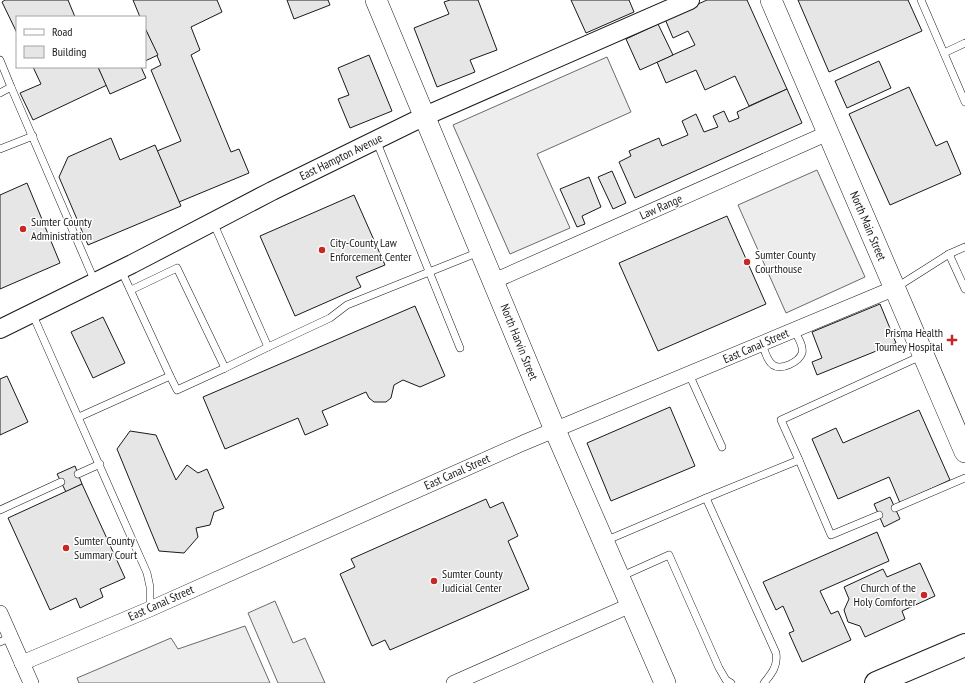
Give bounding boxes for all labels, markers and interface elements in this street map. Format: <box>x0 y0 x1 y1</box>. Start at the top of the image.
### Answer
legend <box>16 16 146 68</box>
text: Road <box>52 24 72 39</box>
text: Building <box>52 44 87 59</box>
street label: East Hampton Avenue <box>297 130 385 183</box>
street label: North Main Street <box>847 189 890 263</box>
street label: Law Range <box>637 191 684 223</box>
place label: Sumter County Administration <box>31 214 92 243</box>
marker: Sumter County Administration <box>18 224 28 234</box>
place label: City-County Law Enforcement Center <box>330 235 412 264</box>
marker: City-County Law Enforcement Center <box>317 245 327 255</box>
place label: Sumter County Courthouse <box>755 247 816 276</box>
marker: Sumter County Courthouse <box>742 257 752 267</box>
street label: North Harvin Street <box>497 302 542 383</box>
street label: East Canal Street <box>721 325 792 366</box>
place label: Prisma Health Toumey Hospital <box>875 325 943 354</box>
marker: Prisma Health Toumey Hospital <box>946 334 958 346</box>
street label: East Canal Street <box>422 450 493 493</box>
place label: Sumter County Summary Court <box>74 533 138 562</box>
marker: Sumter County Summary Court <box>61 543 71 553</box>
place label: Sumter County Judicial Center <box>441 566 503 595</box>
marker: Sumter County Judicial Center <box>429 576 439 586</box>
place label: Church of the Holy Comforter <box>854 580 917 609</box>
street label: East Canal Street <box>126 581 197 624</box>
marker: Church of the Holy Comforter <box>919 590 929 600</box>

